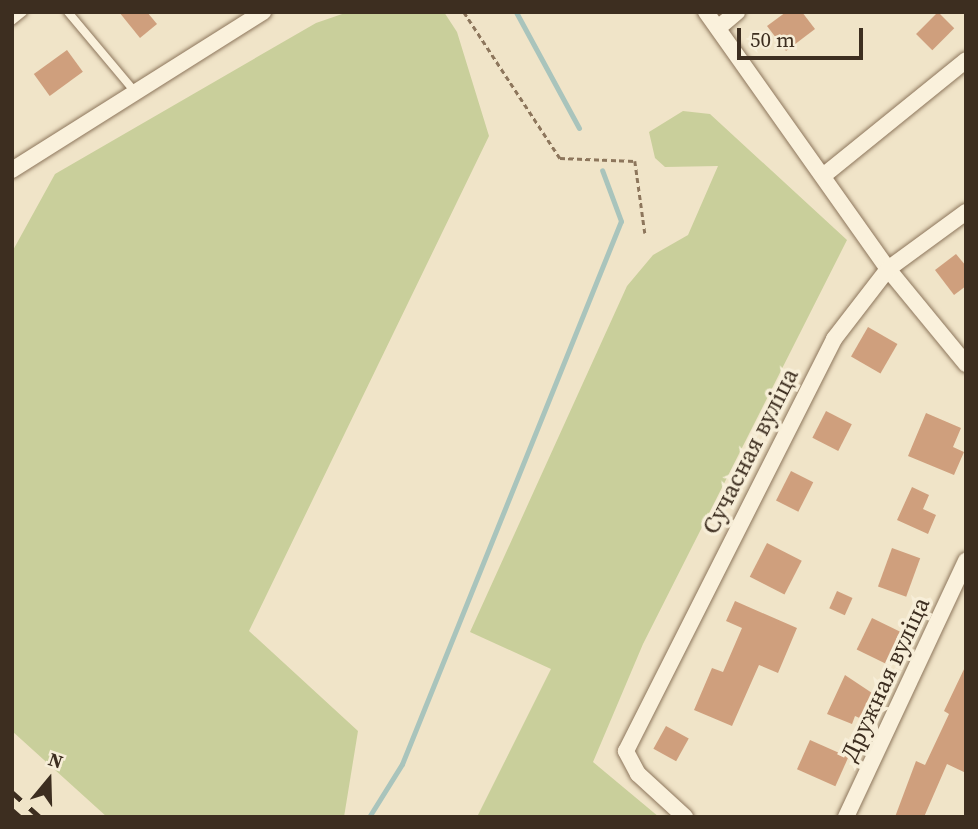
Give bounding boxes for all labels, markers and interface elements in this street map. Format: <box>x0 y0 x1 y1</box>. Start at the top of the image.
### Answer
scale bar <box>740 14 866 58</box>
text: 50 m <box>750 25 795 54</box>
street label: Сучасная вуліца <box>696 363 804 539</box>
street label: Дружная вуліца <box>834 592 936 766</box>
north arrow <box>14 745 84 815</box>
text: N <box>45 746 67 775</box>

